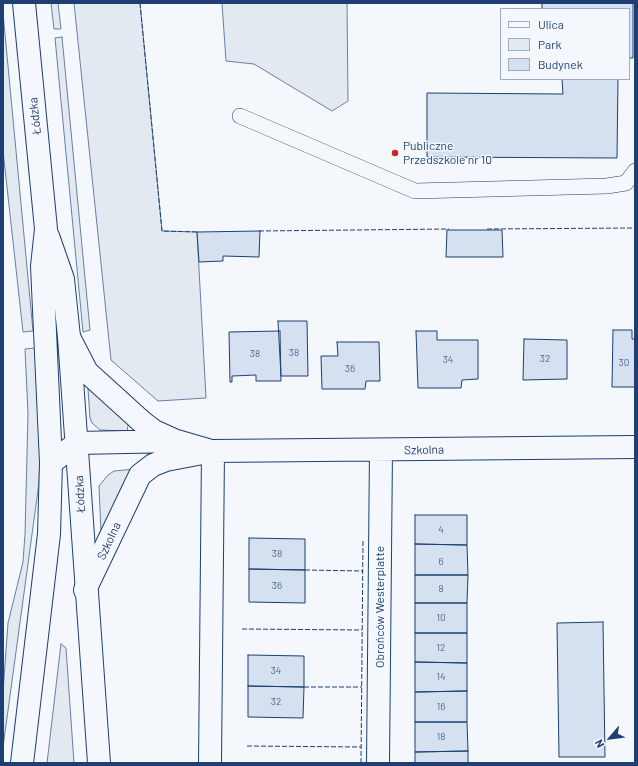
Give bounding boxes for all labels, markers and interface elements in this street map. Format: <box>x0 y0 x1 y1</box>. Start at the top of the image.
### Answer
legend <box>500 8 630 80</box>
text: Ulica <box>538 17 564 31</box>
text: Park <box>538 37 562 51</box>
text: Budynek <box>538 57 583 71</box>
street label: Łódzka <box>26 97 44 135</box>
place label: Publiczne Przedszkole nr 10 <box>403 139 492 167</box>
marker: Publiczne Przedszkole nr 10 <box>390 148 400 158</box>
house number: 38 <box>289 347 299 359</box>
house number: 38 <box>250 348 260 360</box>
house number: 32 <box>540 353 550 365</box>
house number: 34 <box>443 354 453 366</box>
house number: 30 <box>619 357 629 369</box>
house number: 36 <box>345 363 355 375</box>
street label: Szkolna <box>404 442 444 458</box>
street label: Łódzka <box>72 475 88 513</box>
street label: Szkolna <box>94 520 124 562</box>
house number: 4 <box>438 524 444 536</box>
street label: Obrońców Westerplatte <box>373 546 387 668</box>
house number: 38 <box>272 548 282 560</box>
house number: 6 <box>438 556 444 568</box>
house number: 36 <box>272 580 282 592</box>
house number: 8 <box>438 583 444 595</box>
house number: 10 <box>436 612 446 624</box>
house number: 12 <box>437 642 445 654</box>
house number: 34 <box>271 665 281 677</box>
house number: 14 <box>436 671 446 683</box>
house number: 32 <box>271 696 281 708</box>
house number: 16 <box>437 701 445 713</box>
north arrow <box>590 718 630 758</box>
house number: 18 <box>437 731 445 743</box>
text: N <box>592 738 606 750</box>

